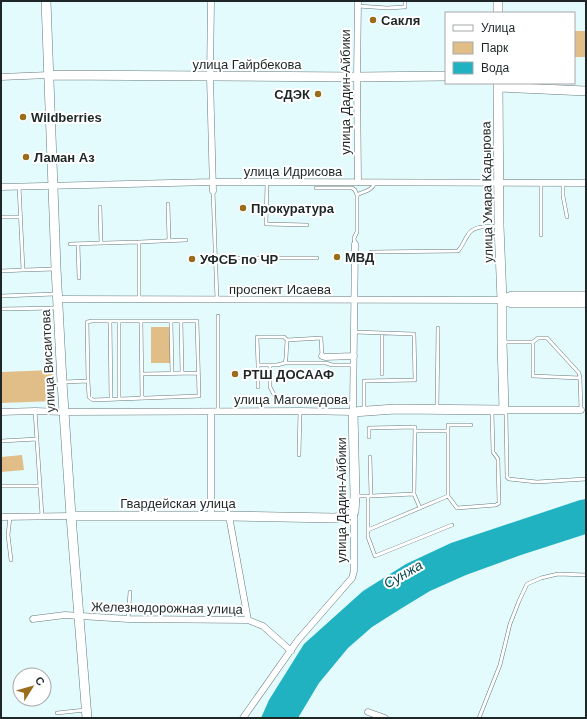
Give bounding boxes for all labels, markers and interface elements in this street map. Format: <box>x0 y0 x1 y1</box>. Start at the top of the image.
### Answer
legend <box>445 12 575 84</box>
place label: Сакля <box>381 13 420 28</box>
marker: Сакля <box>368 15 378 25</box>
text: Улица <box>481 21 515 35</box>
street label: улица Дадин-Айбики <box>338 29 353 155</box>
text: Парк <box>481 41 509 55</box>
street label: улица Гайрбекова <box>193 57 302 72</box>
text: Вода <box>481 61 509 75</box>
place label: СДЭК <box>274 87 310 102</box>
marker: СДЭК <box>313 89 323 99</box>
place label: Wildberries <box>31 110 102 125</box>
marker: Wildberries <box>18 112 28 122</box>
street label: улица Умара Кадырова <box>478 120 496 263</box>
place label: Ламан Аз <box>34 150 95 165</box>
marker: Ламан Аз <box>21 152 31 162</box>
street label: улица Идрисова <box>244 164 343 179</box>
place label: Прокуратура <box>251 201 335 216</box>
marker: Прокуратура <box>238 203 248 213</box>
place label: МВД <box>345 250 375 265</box>
place label: УФСБ по ЧР <box>200 252 279 267</box>
marker: МВД <box>332 252 342 262</box>
marker: УФСБ по ЧР <box>187 254 197 264</box>
street label: проспект Исаева <box>229 282 332 297</box>
street label: улица Висаитова <box>38 308 58 413</box>
place label: РТШ ДОСААФ <box>243 367 334 382</box>
marker: РТШ ДОСААФ <box>230 369 240 379</box>
street label: улица Магомедова <box>234 392 349 407</box>
street label: улица Дадин-Айбики <box>334 437 349 563</box>
street label: Гвардейская улица <box>120 496 236 511</box>
water label: Сунжа <box>381 556 425 591</box>
street label: Железнодорожная улица <box>91 599 244 617</box>
north arrow <box>12 667 52 707</box>
text: С <box>33 674 47 688</box>

